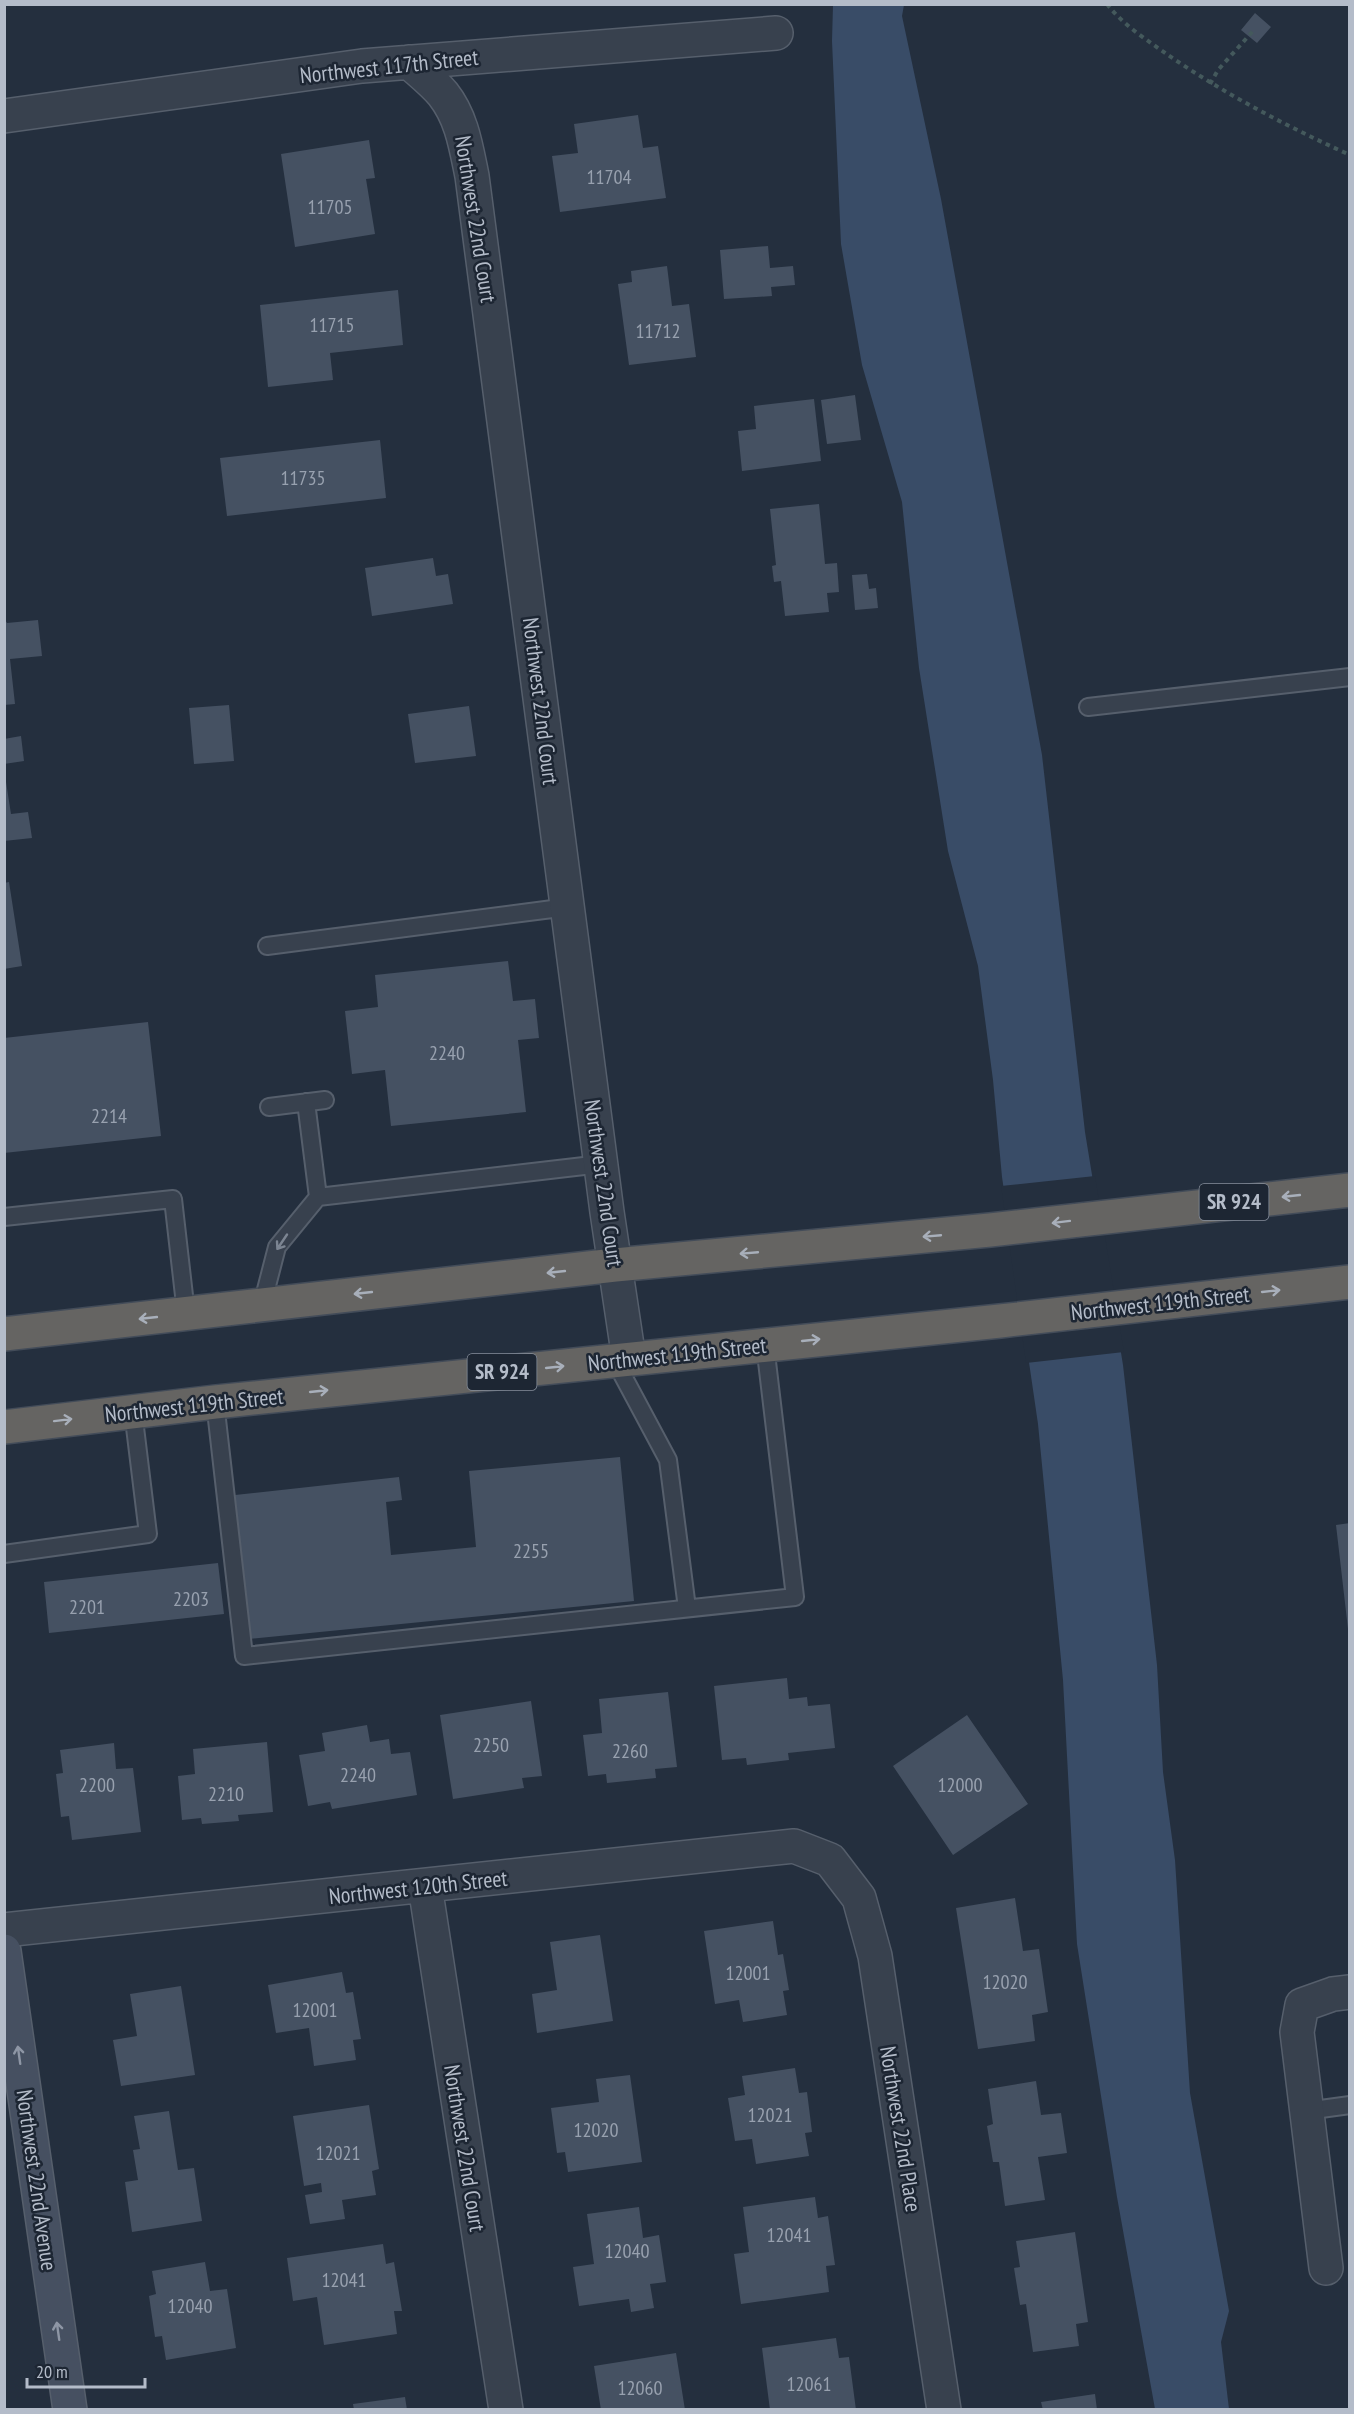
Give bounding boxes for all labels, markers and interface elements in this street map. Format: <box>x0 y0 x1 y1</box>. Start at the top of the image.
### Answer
street label: Northwest 117th Street <box>298 43 480 89</box>
street label: Northwest 22nd Court <box>449 134 503 304</box>
house number: 11704 <box>587 164 632 190</box>
house number: 11705 <box>308 194 353 220</box>
house number: 11715 <box>310 312 355 338</box>
house number: 11712 <box>636 318 681 344</box>
house number: 11735 <box>281 465 326 491</box>
street label: Northwest 22nd Court <box>517 616 565 786</box>
house number: 2240 <box>429 1040 465 1066</box>
street label: Northwest 22nd Court <box>578 1098 630 1268</box>
house number: 2214 <box>91 1103 127 1129</box>
road number: SR 924 <box>1200 1184 1268 1220</box>
one-way arrow <box>1282 1191 1302 1202</box>
one-way arrow <box>1051 1216 1071 1227</box>
one-way arrow <box>922 1231 942 1242</box>
one-way arrow <box>275 1234 288 1251</box>
one-way arrow <box>740 1248 760 1259</box>
one-way arrow <box>547 1266 567 1277</box>
street label: Northwest 119th Street <box>1069 1280 1251 1326</box>
one-way arrow <box>1261 1285 1281 1296</box>
one-way arrow <box>353 1288 373 1299</box>
one-way arrow <box>139 1312 158 1323</box>
street label: Northwest 119th Street <box>586 1331 768 1377</box>
one-way arrow <box>801 1334 821 1345</box>
road number: SR 924 <box>468 1354 536 1390</box>
one-way arrow <box>544 1361 564 1372</box>
street label: Northwest 119th Street <box>103 1382 285 1428</box>
one-way arrow <box>308 1385 328 1396</box>
one-way arrow <box>52 1414 72 1425</box>
house number: 2255 <box>513 1538 549 1564</box>
house number: 2203 <box>173 1586 209 1612</box>
house number: 2201 <box>69 1594 105 1620</box>
house number: 2250 <box>473 1732 509 1758</box>
house number: 2260 <box>612 1738 648 1764</box>
house number: 2240 <box>340 1762 376 1788</box>
house number: 2200 <box>79 1772 115 1798</box>
house number: 12000 <box>938 1772 983 1798</box>
house number: 2210 <box>208 1781 244 1807</box>
street label: Northwest 120th Street <box>327 1864 509 1910</box>
house number: 12001 <box>726 1960 771 1986</box>
house number: 12020 <box>983 1969 1028 1995</box>
house number: 12001 <box>293 1997 338 2023</box>
street label: Northwest 22nd Place <box>874 2044 928 2214</box>
one-way arrow <box>14 2045 25 2065</box>
street label: Northwest 22nd Court <box>438 2063 492 2233</box>
street label: Northwest 22nd Avenue <box>10 2088 64 2272</box>
house number: 12021 <box>748 2102 793 2128</box>
house number: 12020 <box>574 2117 619 2143</box>
house number: 12021 <box>316 2140 361 2166</box>
house number: 12041 <box>767 2222 812 2248</box>
house number: 12040 <box>605 2238 650 2264</box>
house number: 12041 <box>322 2267 367 2293</box>
house number: 12040 <box>168 2293 213 2319</box>
one-way arrow <box>53 2321 64 2341</box>
scale bar <box>27 2351 146 2389</box>
text: 20 m <box>36 2360 68 2383</box>
house number: 12061 <box>787 2371 832 2397</box>
house number: 12060 <box>618 2375 663 2401</box>

